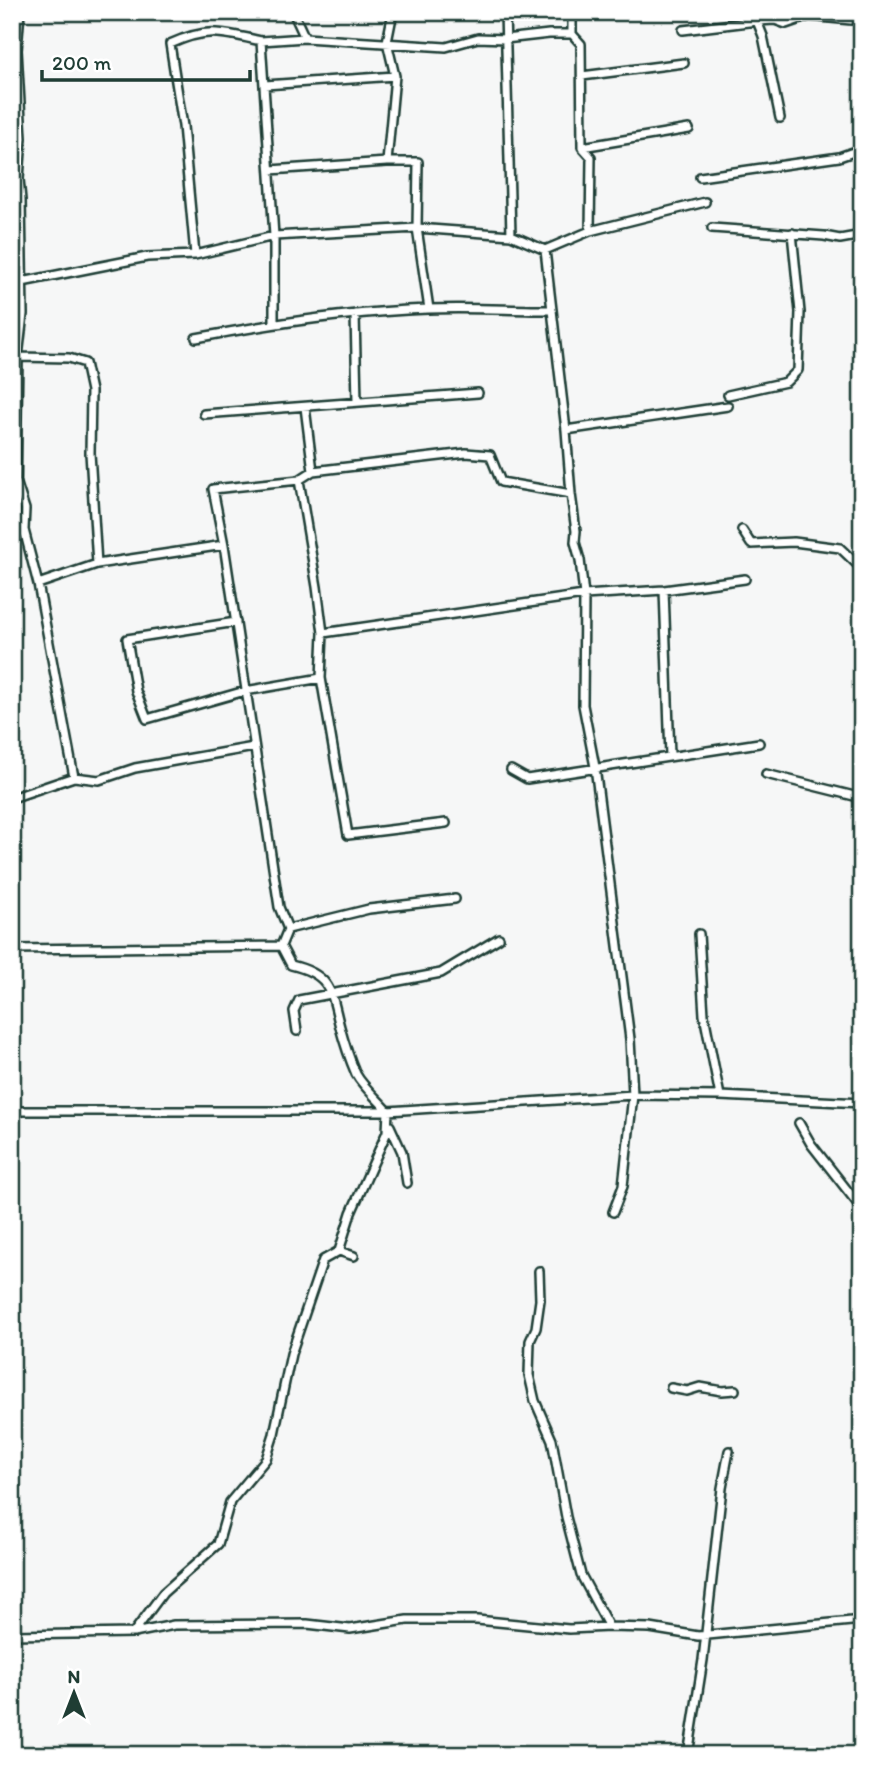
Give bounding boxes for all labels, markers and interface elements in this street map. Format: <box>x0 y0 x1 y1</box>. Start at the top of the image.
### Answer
scale bar <box>42 38 250 82</box>
text: 200 m <box>52 50 112 75</box>
north arrow <box>38 1658 108 1728</box>
text: N <box>68 1665 80 1688</box>

